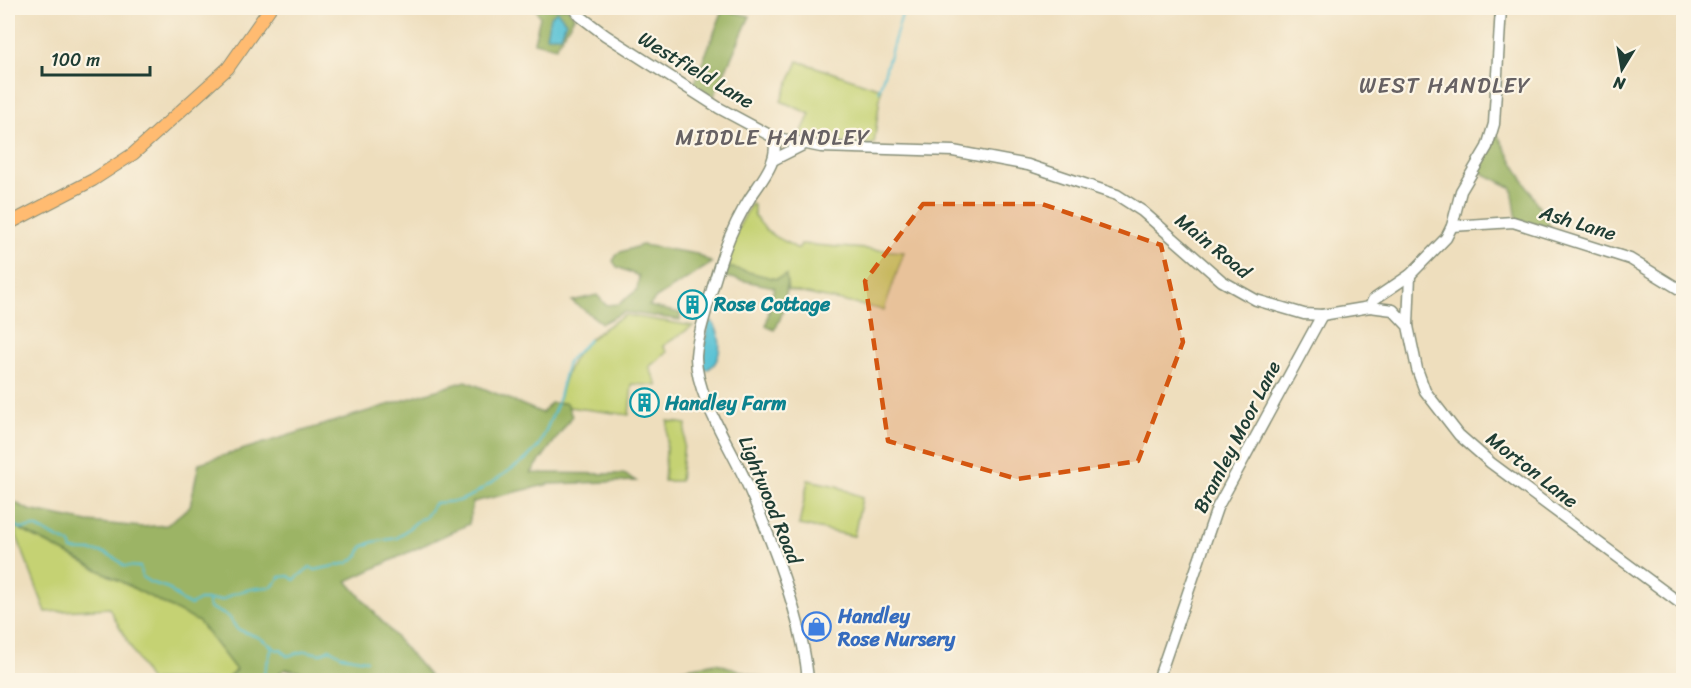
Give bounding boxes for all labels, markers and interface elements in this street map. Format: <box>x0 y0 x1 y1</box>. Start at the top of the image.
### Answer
street label: Westfield Lane <box>631 21 761 119</box>
scale bar <box>42 39 150 77</box>
north arrow <box>1592 39 1652 99</box>
text: 100 m <box>51 44 100 76</box>
district label: WEST HANDLEY <box>1359 66 1531 105</box>
text: N <box>1610 68 1628 99</box>
district label: MIDDLE HANDLEY <box>675 118 871 157</box>
street label: Ash Lane <box>1534 195 1621 251</box>
street label: Main Road <box>1167 204 1260 289</box>
place label: Rose Cottage <box>713 287 831 322</box>
building icon: Rose Cottage <box>677 288 709 320</box>
street label: Bramley Moor Lane <box>1183 354 1291 519</box>
place label: Handley Farm <box>664 386 787 421</box>
building icon: Handley Farm <box>628 387 660 419</box>
street label: Morton Lane <box>1478 422 1586 518</box>
street label: Lightwood Road <box>728 430 812 571</box>
place label: Handley Rose Nursery <box>837 599 956 657</box>
shop icon: Handley Rose Nursery <box>801 611 833 643</box>

